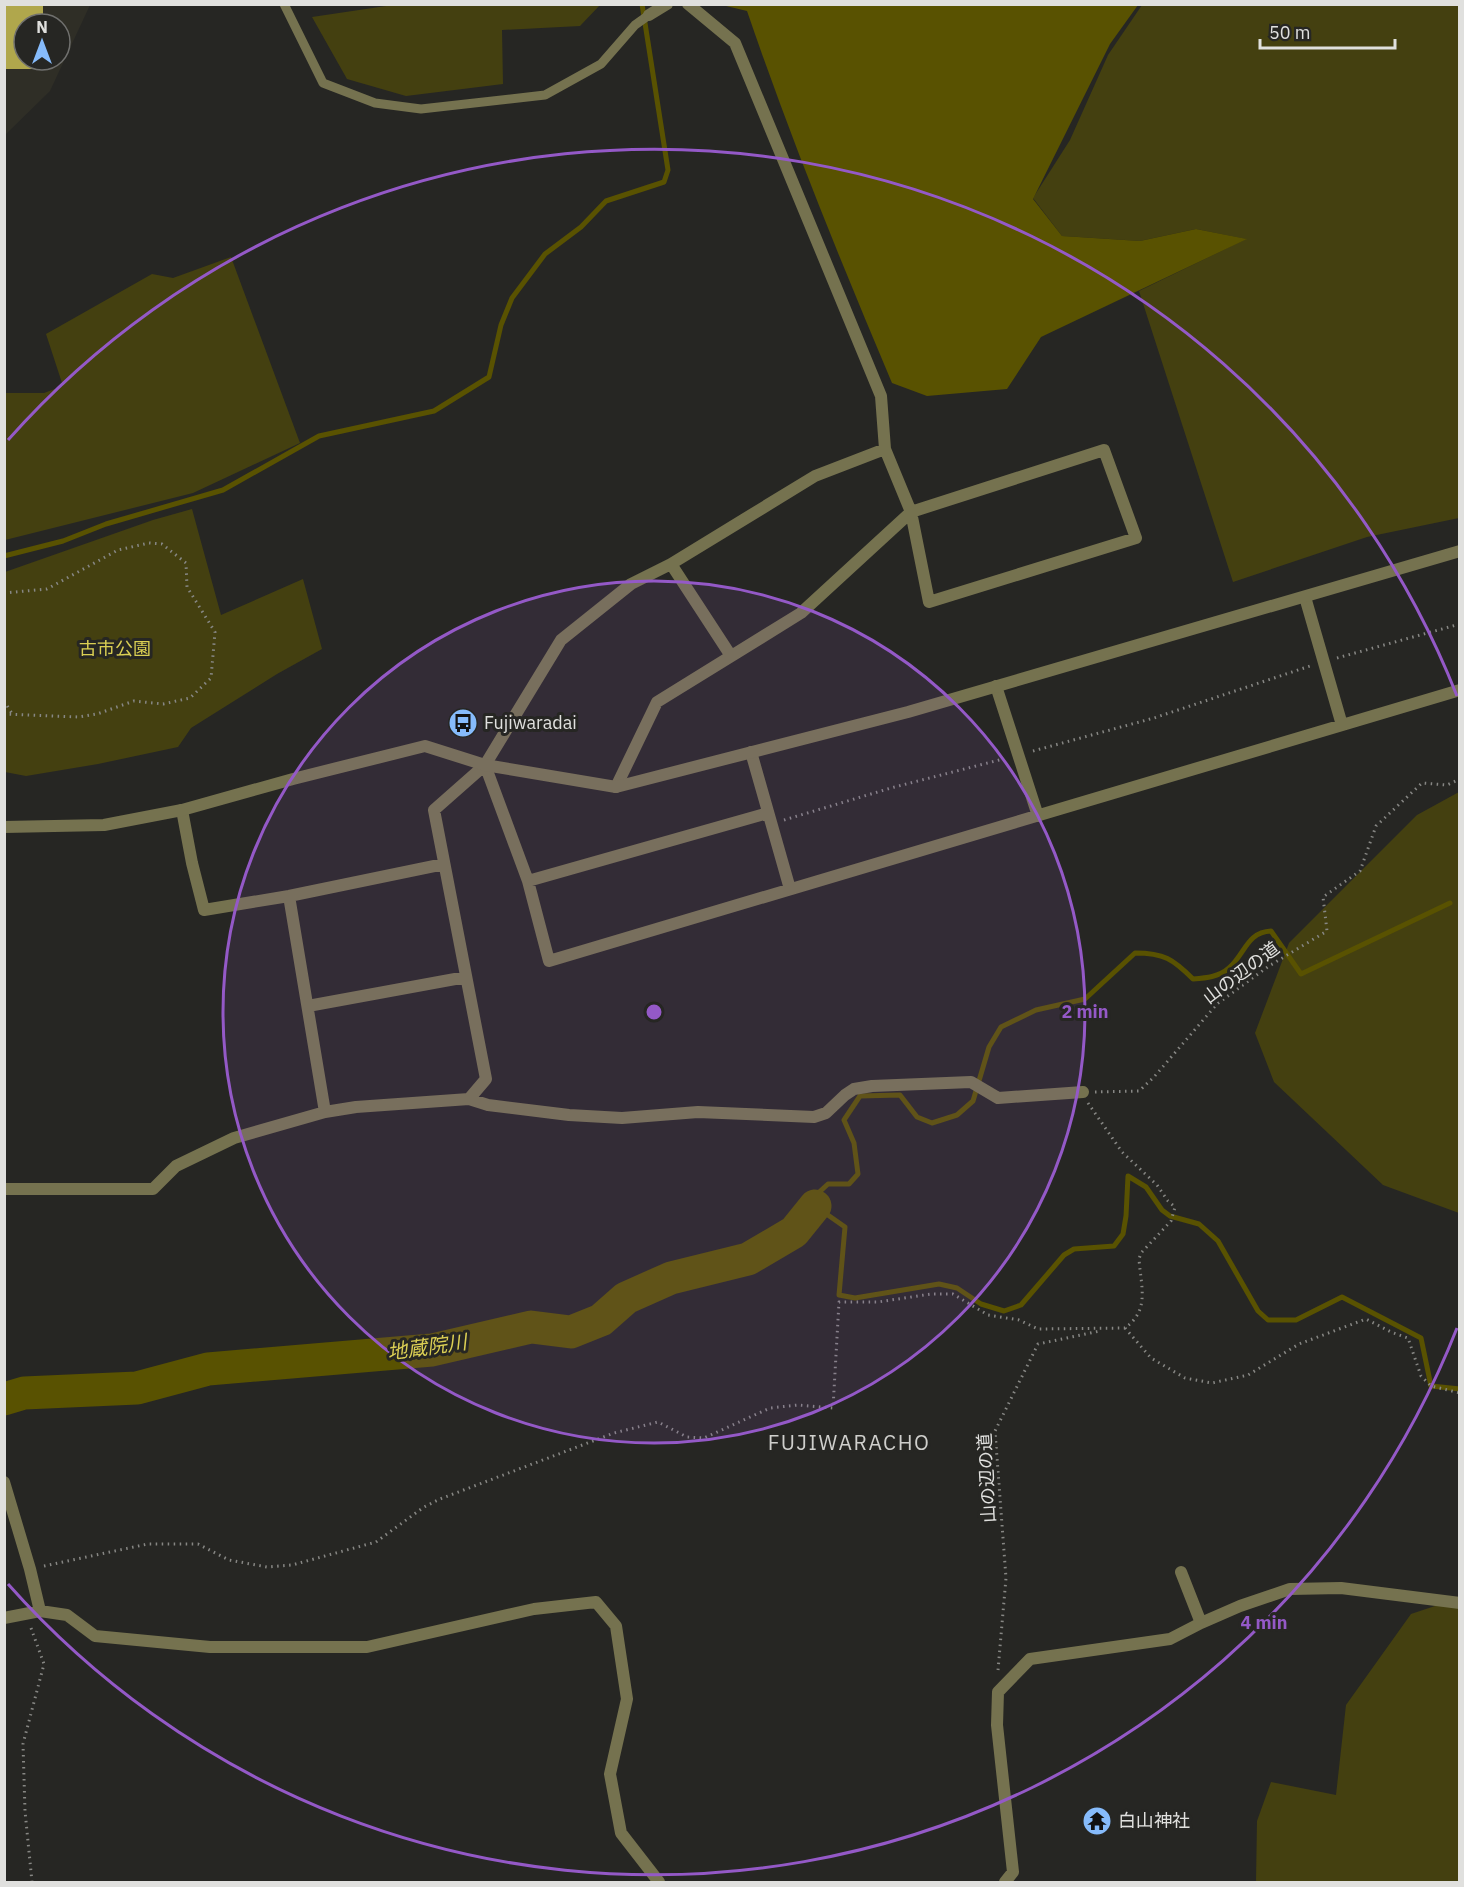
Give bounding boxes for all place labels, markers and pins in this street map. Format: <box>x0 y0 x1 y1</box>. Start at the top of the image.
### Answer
bus stop icon: Fujiwaradai <box>447 707 479 739</box>
place label: Fujiwaradai <box>484 711 577 734</box>
centre of rings <box>644 1002 664 1022</box>
temple icon: 白山神社 <box>1081 1805 1113 1837</box>
place label: 白山神社 <box>1118 1809 1190 1832</box>

